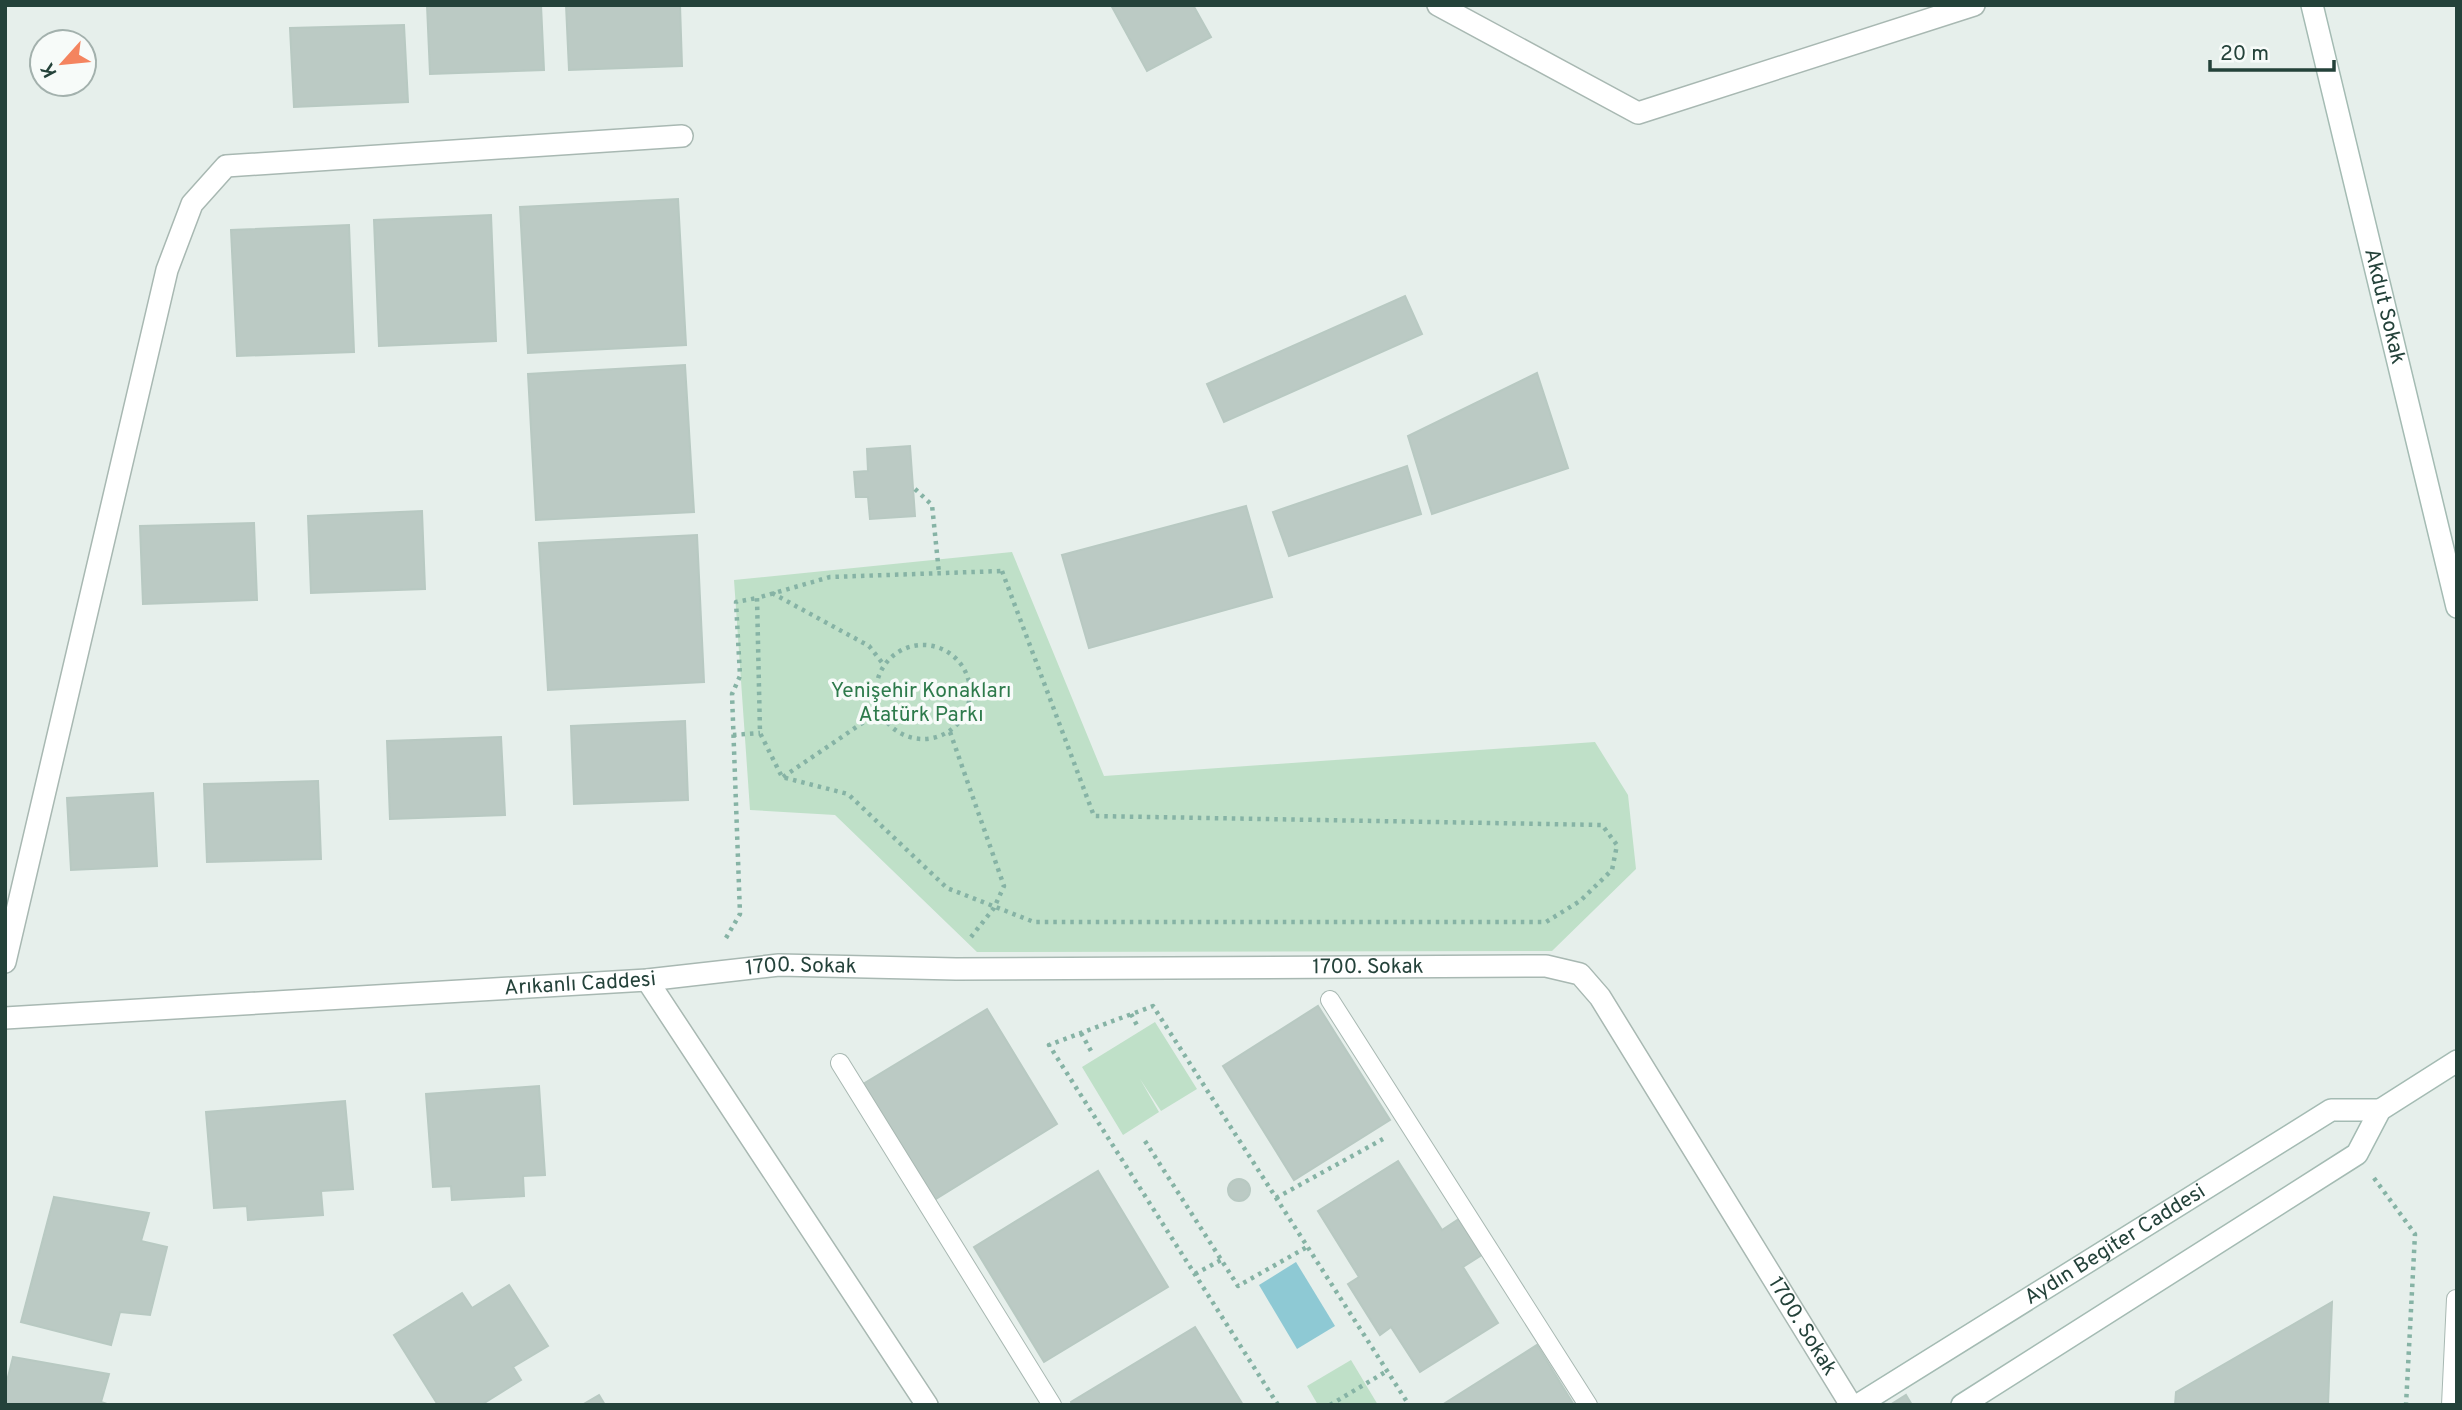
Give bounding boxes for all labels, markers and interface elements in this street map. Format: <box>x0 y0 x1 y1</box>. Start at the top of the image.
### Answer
north arrow <box>28 28 98 98</box>
scale bar <box>2210 28 2334 72</box>
text: 20 m <box>2220 41 2269 68</box>
text: K <box>36 58 63 81</box>
street label: Akdut Sokak <box>2358 246 2412 367</box>
park label: Yenişehir Konakları Atatürk Parkı <box>831 678 1011 729</box>
street label: 1700. Sokak <box>744 951 857 982</box>
street label: 1700. Sokak <box>1312 953 1424 981</box>
street label: Arıkanlı Caddesi <box>503 966 657 1002</box>
street label: Aydın Begiter Caddesi <box>2020 1178 2211 1311</box>
street label: 1700. Sokak <box>1762 1272 1843 1381</box>

